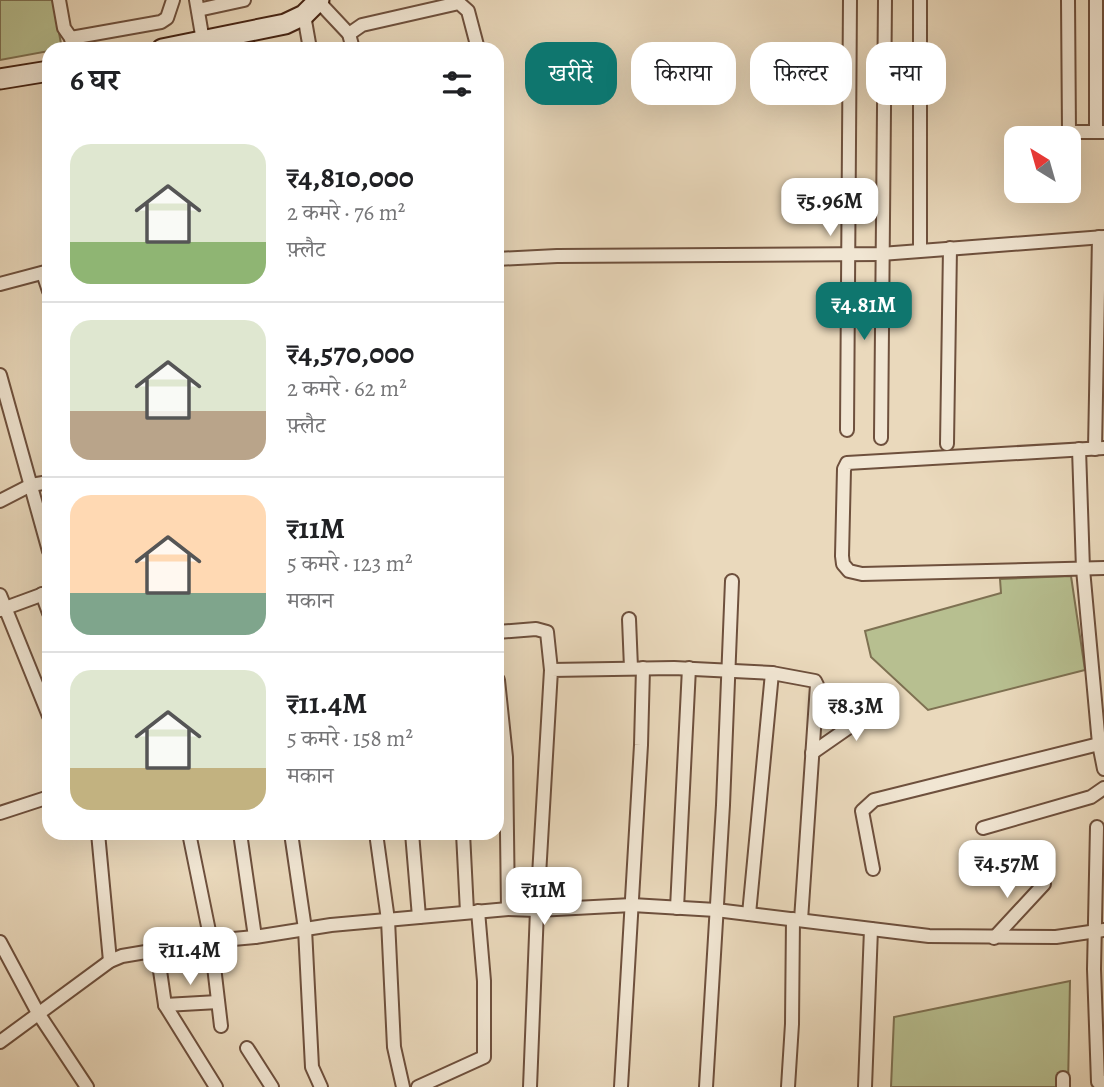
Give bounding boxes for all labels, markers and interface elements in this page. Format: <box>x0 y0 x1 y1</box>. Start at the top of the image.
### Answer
chip: खरीदें <box>525 42 617 105</box>
chip: किराया <box>631 42 736 105</box>
chip: फ़िल्टर <box>750 42 852 105</box>
chip: नया <box>866 42 946 105</box>
text: 6 घर <box>70 60 119 100</box>
icon: filters <box>438 65 476 103</box>
north arrow <box>1004 126 1082 203</box>
map controls <box>1004 126 1081 203</box>
text: ₹4,810,000 <box>287 157 414 197</box>
icon: home <box>126 172 210 256</box>
pin: ₹5.96M <box>773 178 887 238</box>
text: ₹5.96M <box>797 185 863 216</box>
text: 2 कमरे · 76 m² <box>287 197 405 228</box>
text: फ़्लैट <box>287 234 325 265</box>
pin: ₹4.81M <box>807 282 921 342</box>
text: ₹4.81M <box>832 289 896 320</box>
text: ₹4,570,000 <box>287 333 414 373</box>
icon: home <box>126 348 210 432</box>
text: 2 कमरे · 62 m² <box>287 373 407 404</box>
text: फ़्लैट <box>287 410 325 441</box>
text: ₹11M <box>287 508 345 548</box>
icon: home <box>126 523 210 607</box>
text: 5 कमरे · 123 m² <box>287 548 412 579</box>
text: मकान <box>287 585 334 616</box>
text: ₹11.4M <box>287 683 367 723</box>
pin: ₹8.3M <box>807 684 905 743</box>
text: ₹8.3M <box>828 690 884 721</box>
icon: home <box>126 698 210 782</box>
text: 5 कमरे · 158 m² <box>287 723 413 754</box>
text: मकान <box>287 760 334 791</box>
pin: ₹4.57M <box>950 841 1064 900</box>
text: ₹4.57M <box>975 847 1039 878</box>
pin: ₹11M <box>503 867 585 927</box>
text: ₹11M <box>522 874 566 905</box>
pin: ₹11.4M <box>133 928 247 987</box>
text: ₹11.4M <box>159 934 221 965</box>

